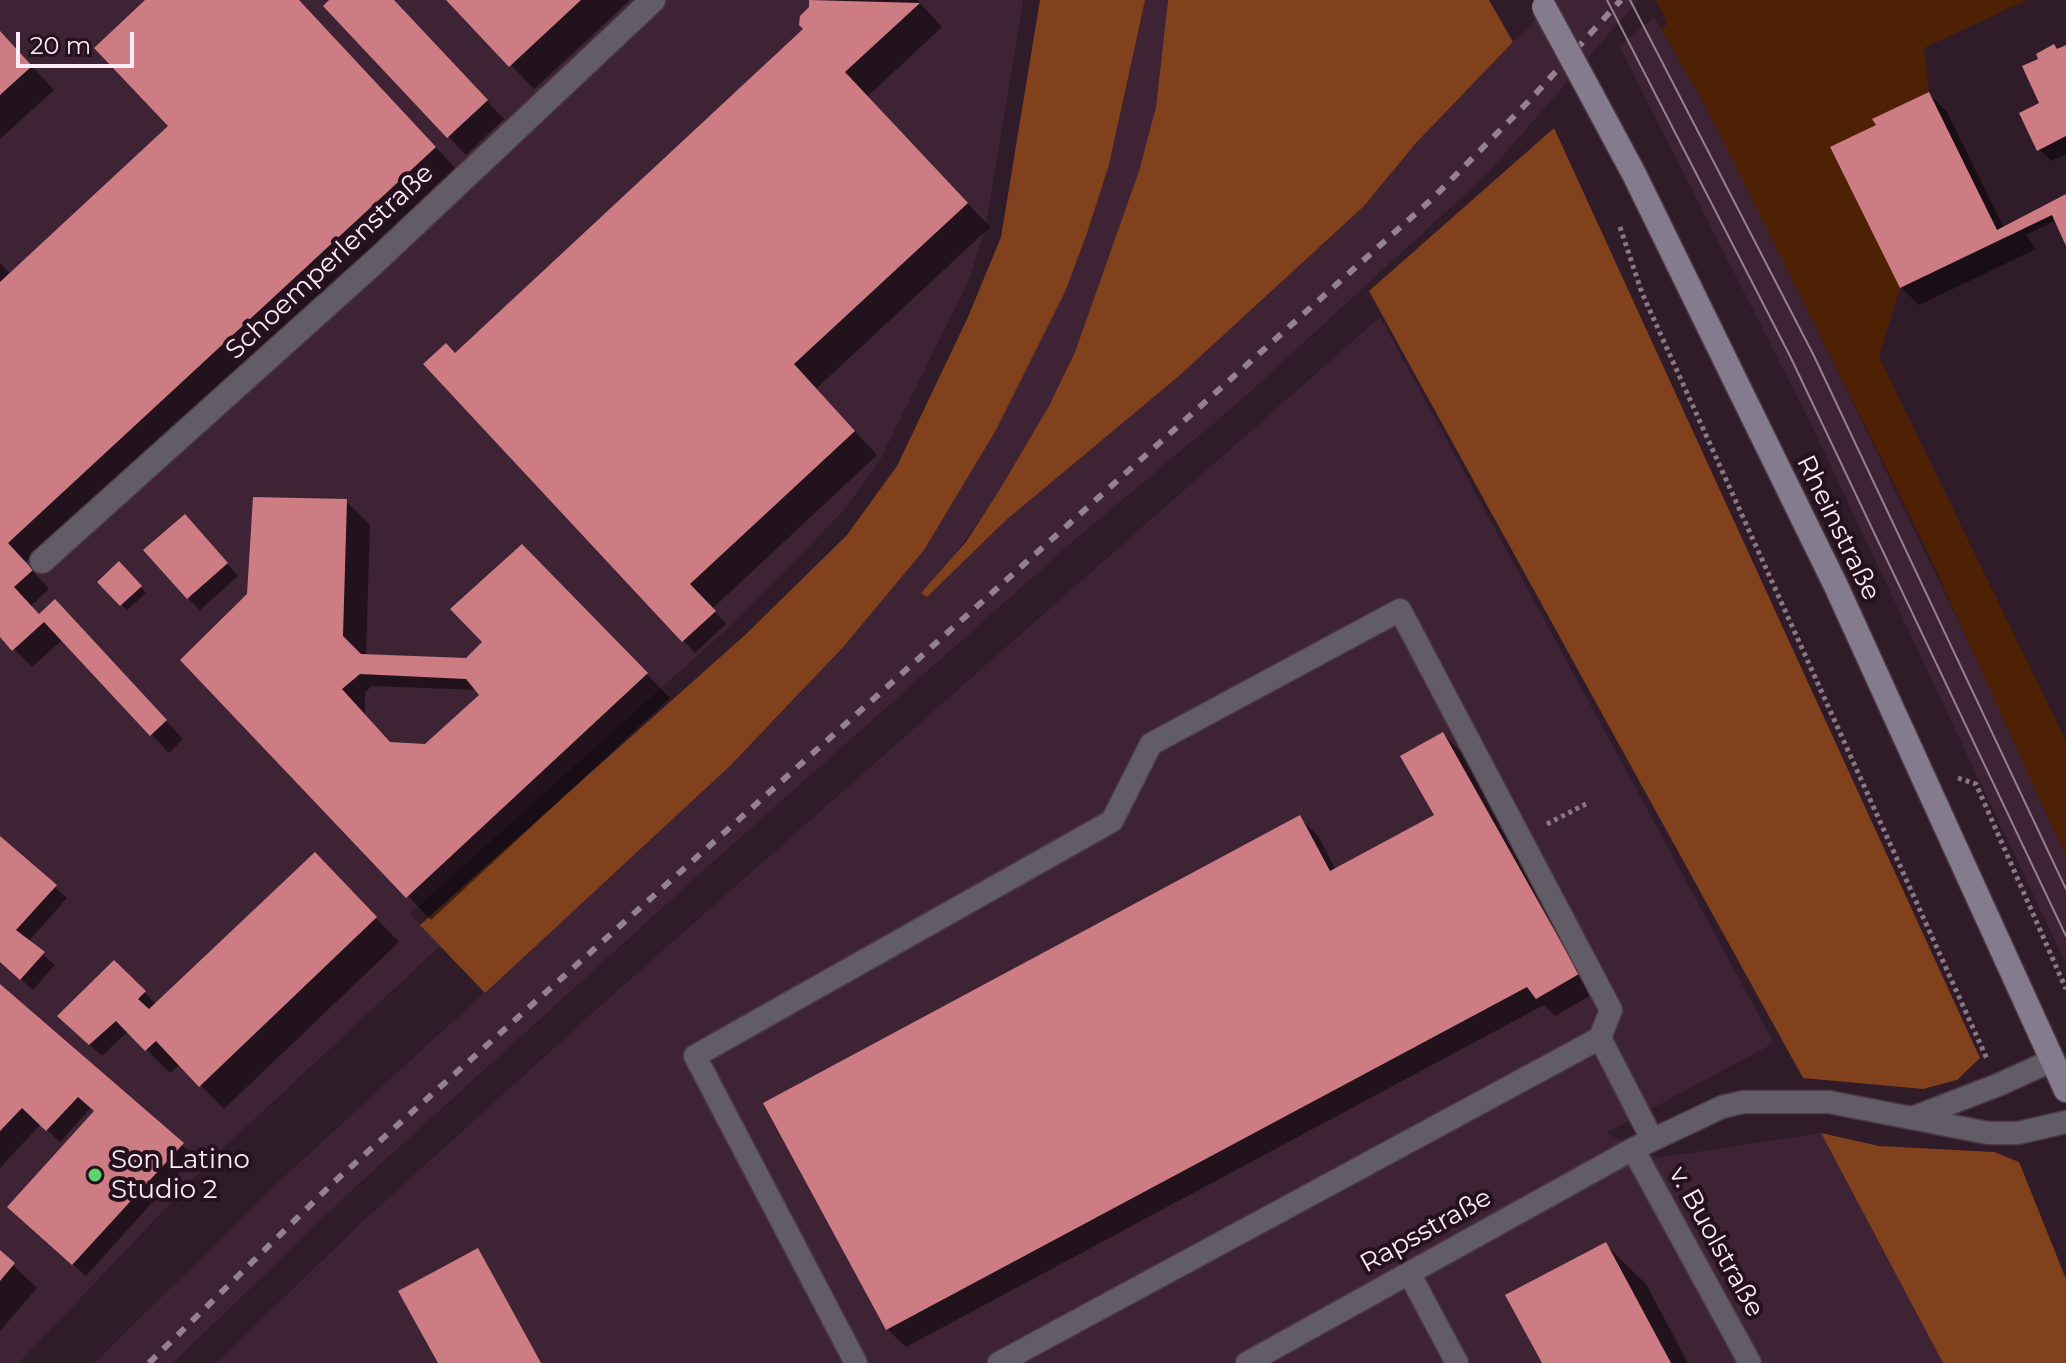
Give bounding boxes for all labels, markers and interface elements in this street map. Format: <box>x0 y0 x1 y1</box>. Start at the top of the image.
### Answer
scale bar <box>20 16 138 66</box>
text: 20 m <box>30 31 91 60</box>
street label: Schoemperlenstraße <box>220 158 440 366</box>
street label: Rheinstraße <box>1789 450 1887 606</box>
place label: Son Latino Studio 2 <box>111 1144 250 1206</box>
street label: v. Buolstraße <box>1662 1161 1770 1323</box>
marker: Son Latino Studio 2 <box>86 1166 104 1184</box>
street label: Rapsstraße <box>1355 1182 1497 1280</box>

